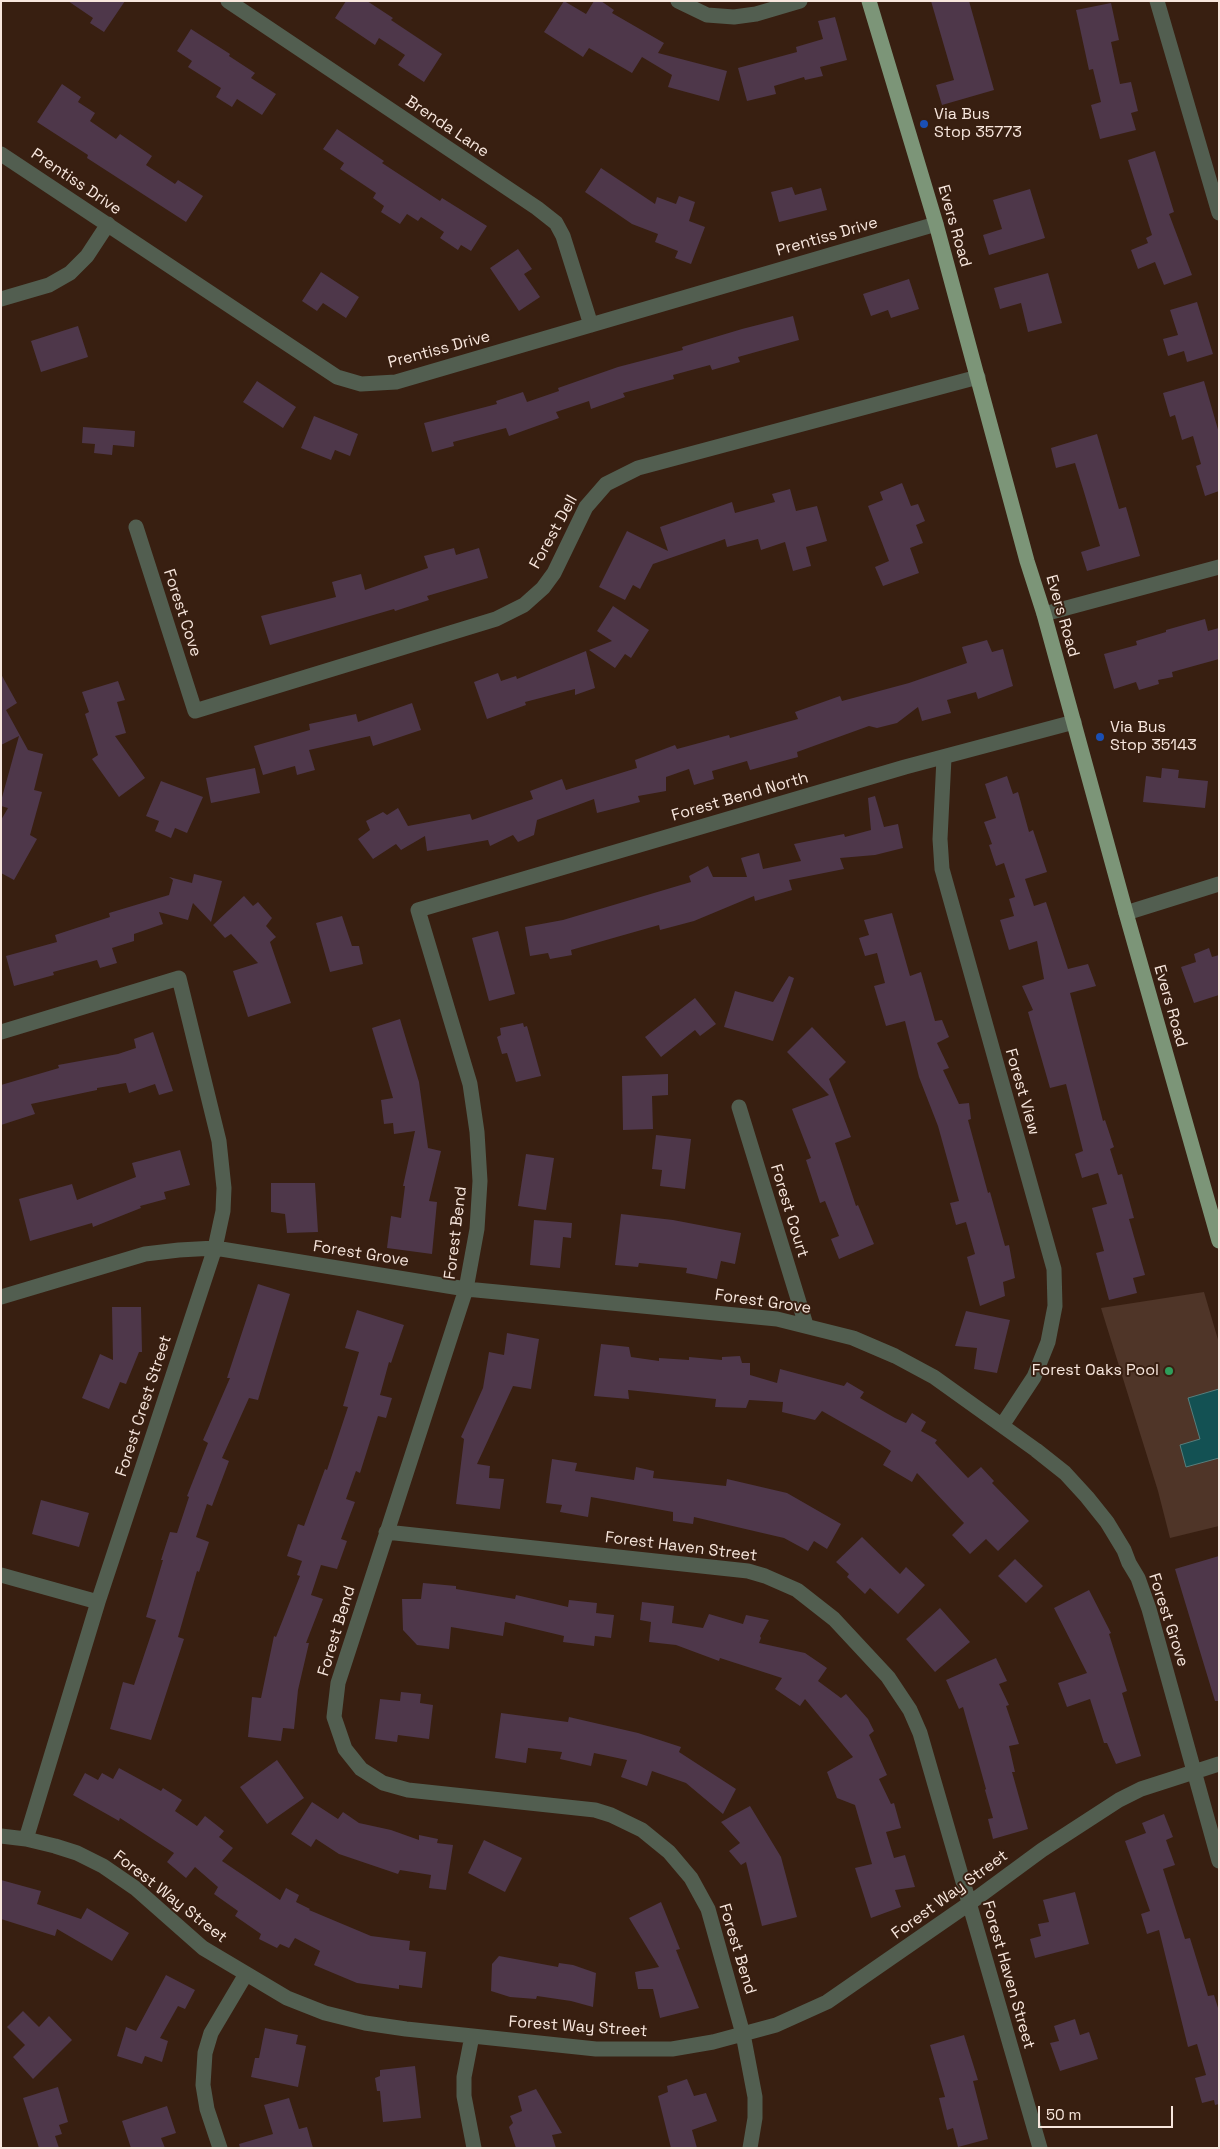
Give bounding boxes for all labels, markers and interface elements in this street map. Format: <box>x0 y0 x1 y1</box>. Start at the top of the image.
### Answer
street label: Brenda Lane <box>402 92 492 162</box>
place label: Via Bus Stop 35773 <box>934 105 1022 143</box>
marker: Via Bus Stop 35773 <box>918 118 930 130</box>
street label: Prentiss Drive <box>27 145 125 219</box>
street label: Evers Road <box>933 183 975 269</box>
street label: Prentiss Drive <box>774 213 880 261</box>
street label: Prentiss Drive <box>386 327 492 373</box>
street label: Forest Dell <box>526 492 582 572</box>
street label: Forest Cove <box>159 567 205 659</box>
street label: Evers Road <box>1041 573 1083 659</box>
place label: Via Bus Stop 35143 <box>1110 718 1197 756</box>
marker: Via Bus Stop 35143 <box>1094 731 1106 743</box>
street label: Forest Bend North <box>669 768 811 826</box>
street label: Evers Road <box>1149 963 1191 1049</box>
street label: Forest View <box>1000 1046 1044 1138</box>
street label: Forest Court <box>766 1162 812 1260</box>
street label: Forest Bend <box>441 1185 471 1281</box>
street label: Forest Grove <box>312 1237 410 1271</box>
street label: Forest Grove <box>714 1286 812 1318</box>
street label: Forest Crest Street <box>112 1333 176 1479</box>
place label: Forest Oaks Pool <box>1032 1361 1159 1381</box>
marker: Forest Oaks Pool <box>1163 1365 1175 1377</box>
street label: Forest Haven Street <box>604 1528 758 1566</box>
street label: Forest Grove <box>1144 1571 1192 1669</box>
street label: Forest Bend <box>314 1583 360 1679</box>
street label: Forest Way Street <box>888 1846 1012 1944</box>
street label: Forest Way Street <box>109 1847 231 1947</box>
street label: Forest Haven Street <box>978 1899 1038 2051</box>
street label: Forest Bend <box>714 1901 760 1997</box>
street label: Forest Way Street <box>508 2013 648 2041</box>
scale bar <box>1040 2096 1175 2128</box>
text: 50 m <box>1046 2105 1081 2124</box>

